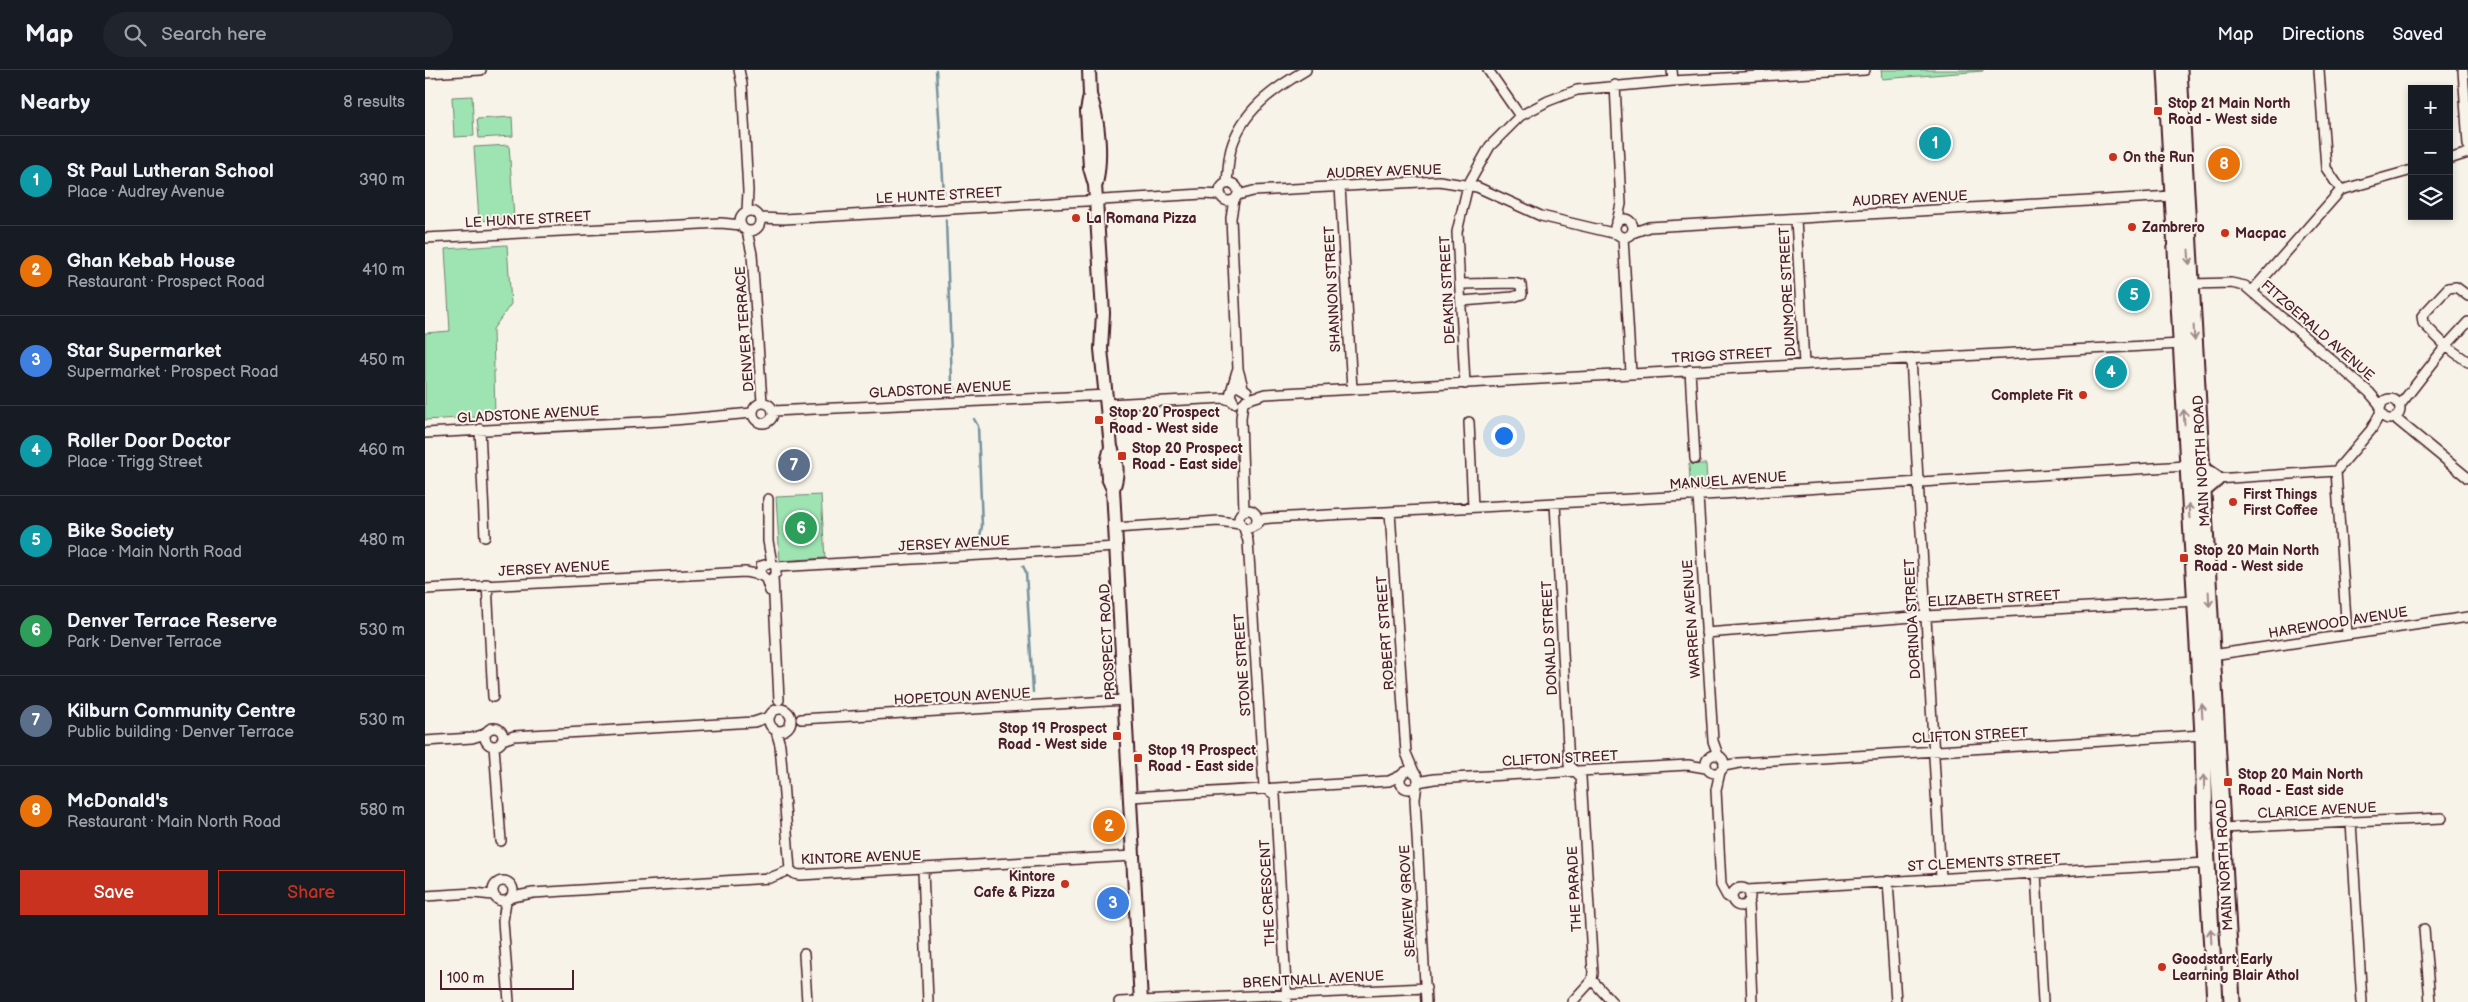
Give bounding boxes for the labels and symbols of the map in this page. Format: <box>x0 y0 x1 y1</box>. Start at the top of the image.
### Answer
place label: Stop 21 Main North Road - West side <box>2168 95 2290 128</box>
marker: Stop 21 Main North Road - West side <box>2152 105 2164 117</box>
pin: 1 <box>1919 124 1951 162</box>
pin: 8 <box>2208 145 2240 183</box>
place label: On the Run <box>2123 149 2194 166</box>
marker: On the Run <box>2107 151 2119 163</box>
street label: AUDREY AVENUE <box>1326 161 1442 182</box>
street label: LE HUNTE STREET <box>875 184 1003 207</box>
street label: AUDREY AVENUE <box>1852 187 1968 210</box>
street label: LE HUNTE STREET <box>464 208 592 231</box>
place label: La Romana Pizza <box>1086 210 1197 227</box>
marker: La Romana Pizza <box>1070 212 1082 224</box>
place label: Zambrero <box>2142 219 2205 236</box>
marker: Zambrero <box>2126 221 2138 233</box>
street label: SHANNON STREET <box>1321 225 1344 353</box>
place label: Macpac <box>2235 225 2287 242</box>
street label: DUNMORE STREET <box>1776 226 1799 357</box>
marker: Macpac <box>2219 227 2231 239</box>
street label: DEAKIN STREET <box>1436 235 1459 345</box>
one-way arrow <box>2185 249 2194 265</box>
street label: DENVER TERRACE <box>732 266 757 392</box>
pin: 5 <box>2118 276 2150 314</box>
street label: FITZGERALD AVENUE <box>2258 277 2378 384</box>
one-way arrow <box>2189 325 2198 341</box>
street label: TRIGG STREET <box>1671 344 1773 367</box>
pin: 4 <box>2095 353 2127 391</box>
street label: GLADSTONE AVENUE <box>868 377 1012 402</box>
place label: Complete Fit <box>1991 387 2073 404</box>
marker: Complete Fit <box>2077 389 2089 401</box>
street label: MAIN NORTH ROAD <box>2190 395 2213 527</box>
street label: GLADSTONE AVENUE <box>456 402 600 427</box>
place label: Stop 20 Prospect Road - West side <box>1109 404 1220 437</box>
one-way arrow <box>2179 410 2189 426</box>
marker: Stop 20 Prospect Road - West side <box>1093 414 1105 426</box>
your location <box>1491 423 1517 449</box>
place label: Stop 20 Prospect Road - East side <box>1132 440 1243 473</box>
pin: 7 <box>778 446 810 484</box>
marker: Stop 20 Prospect Road - East side <box>1116 450 1128 462</box>
street label: MANUEL AVENUE <box>1669 468 1787 493</box>
place label: First Things First Coffee <box>2243 486 2318 519</box>
marker: First Things First Coffee <box>2227 496 2239 508</box>
one-way arrow <box>2185 504 2194 520</box>
pin: 6 <box>785 509 817 547</box>
street label: JERSEY AVENUE <box>898 532 1010 555</box>
place label: Stop 20 Main North Road - West side <box>2194 542 2319 575</box>
marker: Stop 20 Main North Road - West side <box>2178 552 2190 564</box>
street label: JERSEY AVENUE <box>498 557 610 580</box>
street label: DORINDA STREET <box>1901 558 1924 680</box>
street label: WARREN AVENUE <box>1679 559 1704 679</box>
street label: ROBERT STREET <box>1373 575 1398 691</box>
street label: DONALD STREET <box>1538 580 1561 696</box>
street label: PROSPECT ROAD <box>1096 583 1119 701</box>
street label: ELIZABETH STREET <box>1927 586 2062 610</box>
one-way arrow <box>2204 591 2213 607</box>
street label: HAREWOOD AVENUE <box>2267 603 2409 642</box>
street label: STONE STREET <box>1230 612 1255 717</box>
street label: HOPETOUN AVENUE <box>893 684 1031 709</box>
one-way arrow <box>2197 703 2206 719</box>
place label: Stop 19 Prospect Road - West side <box>998 720 1107 753</box>
street label: CLIFTON STREET <box>1911 724 2029 747</box>
marker: Stop 19 Prospect Road - West side <box>1111 730 1123 742</box>
place label: Stop 19 Prospect Road - East side <box>1148 742 1256 775</box>
street label: CLIFTON STREET <box>1501 747 1619 770</box>
marker: Stop 19 Prospect Road - East side <box>1132 752 1144 764</box>
place label: Stop 20 Main North Road - East side <box>2238 766 2363 799</box>
one-way arrow <box>2199 774 2209 790</box>
marker: Stop 20 Main North Road - East side <box>2222 776 2234 788</box>
street label: MAIN NORTH ROAD <box>2213 799 2236 931</box>
street label: CLARICE AVENUE <box>2257 799 2377 822</box>
pin: 2 <box>1093 807 1125 845</box>
street label: THE CRESCENT <box>1256 838 1279 947</box>
street label: SEAVIEW GROVE <box>1396 844 1419 958</box>
street label: THE PARADE <box>1564 846 1585 932</box>
street label: KINTORE AVENUE <box>801 847 921 868</box>
street label: ST CLEMENTS STREET <box>1907 850 2062 875</box>
place label: Kintore Cafe & Pizza <box>974 868 1055 901</box>
marker: Kintore Cafe & Pizza <box>1059 878 1071 890</box>
pin: 3 <box>1097 884 1129 922</box>
one-way arrow <box>2207 928 2216 944</box>
place label: Goodstart Early Learning Blair Athol <box>2172 951 2299 984</box>
marker: Goodstart Early Learning Blair Athol <box>2156 961 2168 973</box>
scale bar <box>440 967 574 990</box>
street label: BRENTNALL AVENUE <box>1242 967 1384 992</box>

